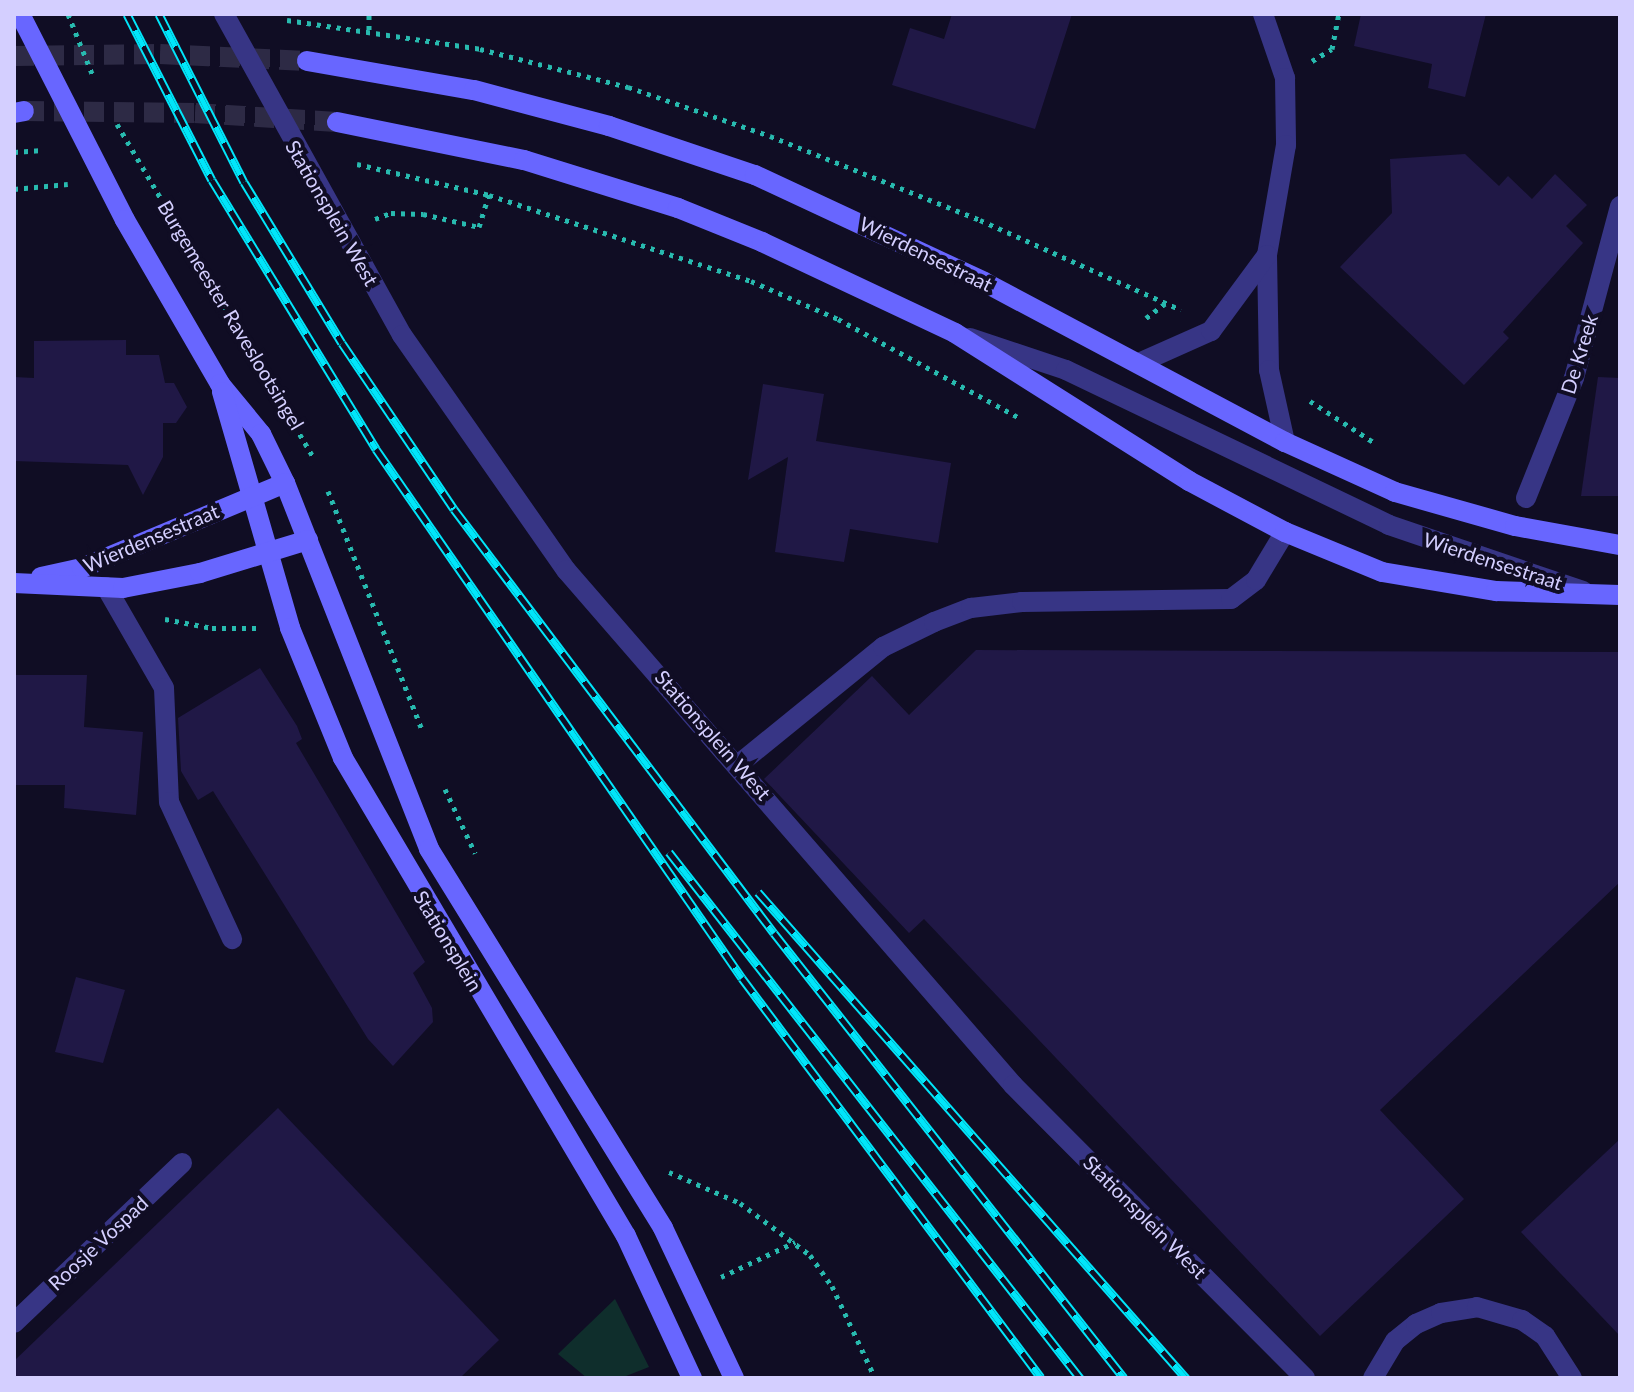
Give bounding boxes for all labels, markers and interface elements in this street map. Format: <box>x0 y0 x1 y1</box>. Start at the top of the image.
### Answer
street label: Stationsplein West <box>281 136 383 290</box>
street label: Burgemeester Raveslootsingel <box>153 196 309 434</box>
street label: Wierdensestraat <box>856 211 996 297</box>
street label: De Kreek <box>1556 311 1602 397</box>
street label: Wierdensestraat <box>80 499 222 577</box>
street label: Wierdensestraat <box>1420 527 1566 595</box>
street label: Stationsplein West <box>650 665 776 805</box>
street label: Stationsplein <box>409 886 487 996</box>
street label: Stationsplein West <box>1078 1150 1212 1284</box>
street label: Roosje Vospad <box>43 1191 153 1295</box>

